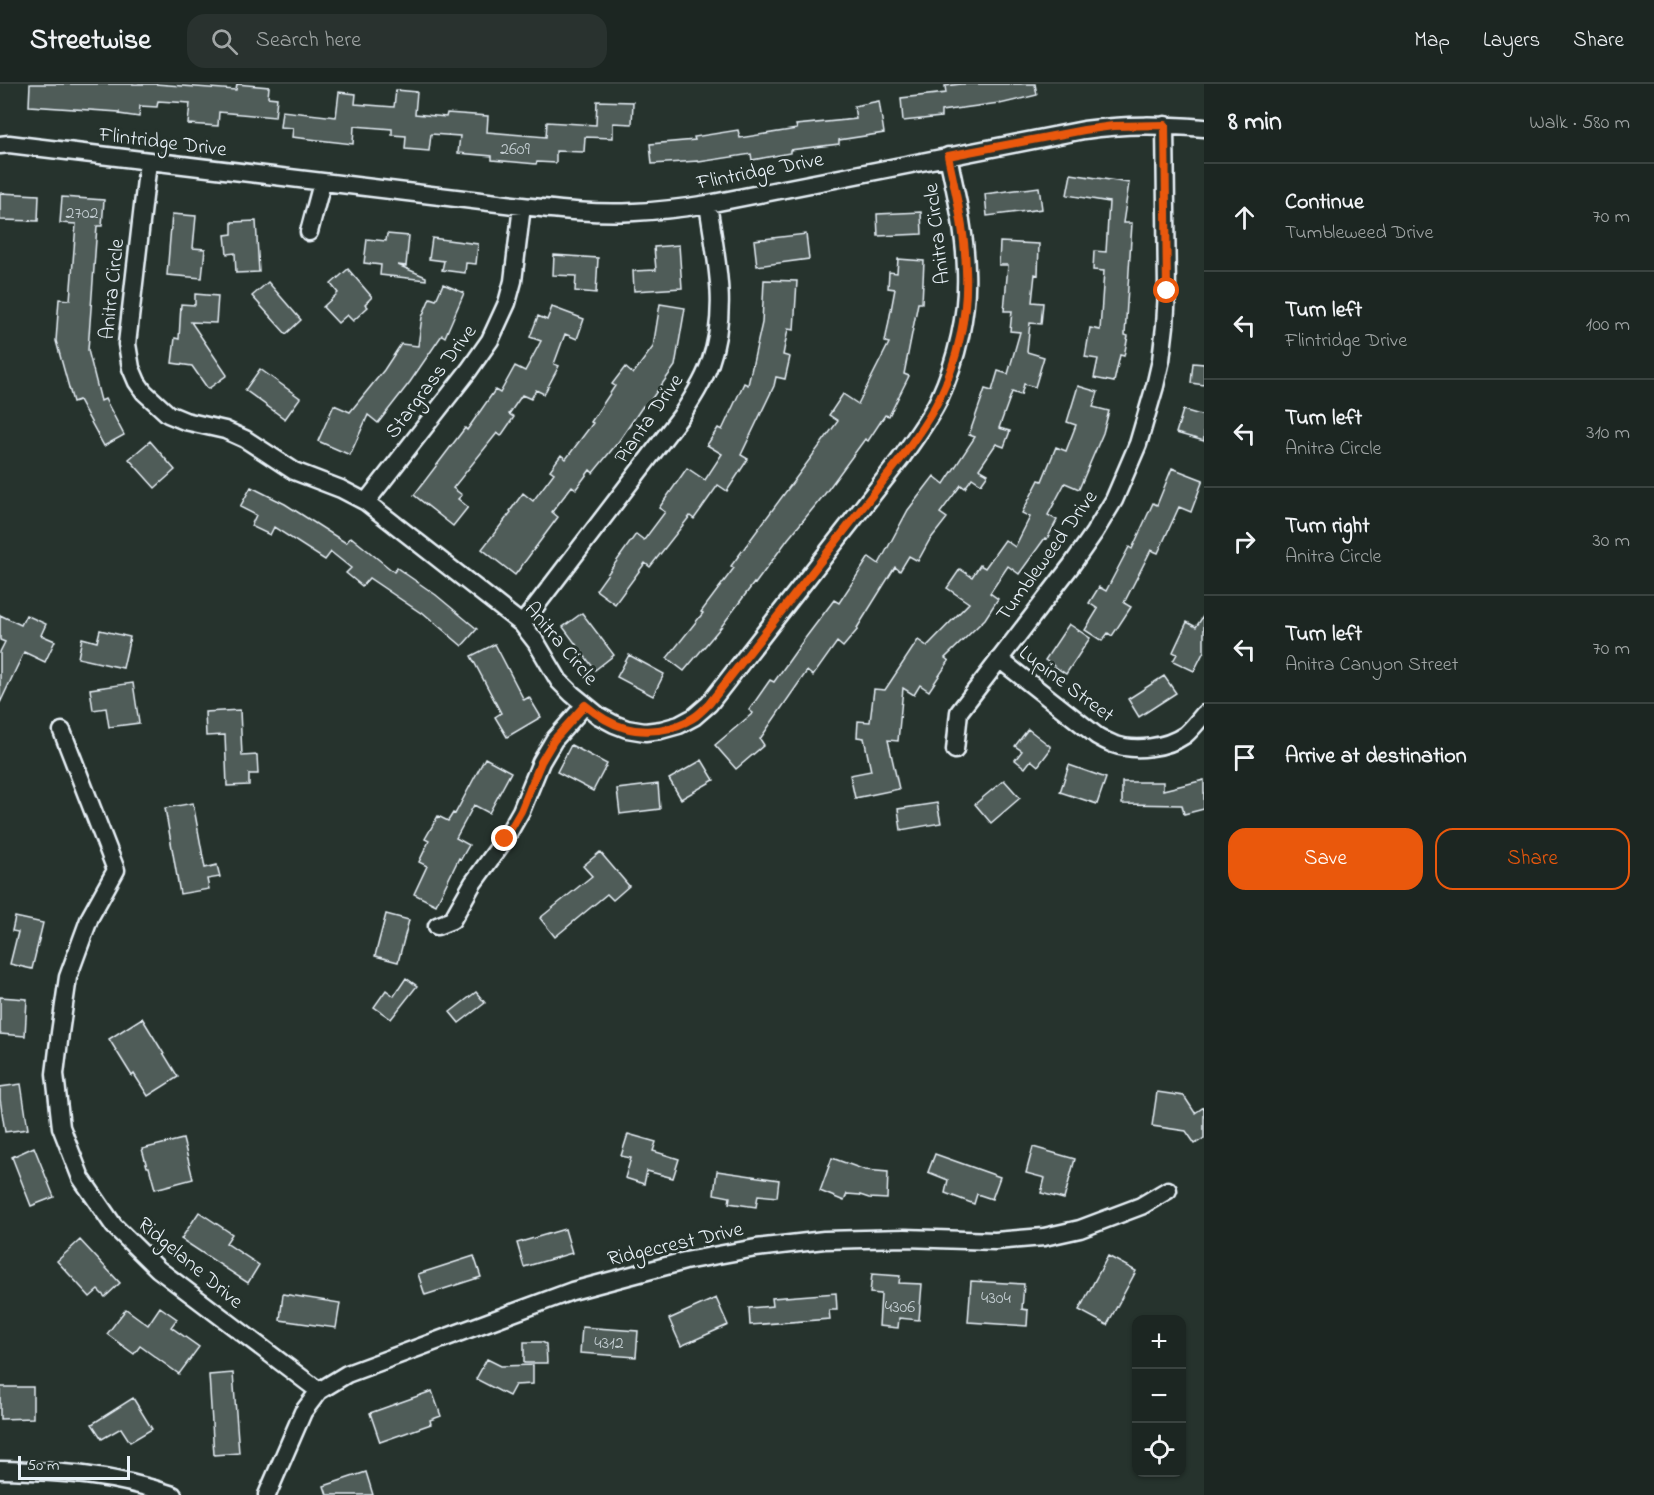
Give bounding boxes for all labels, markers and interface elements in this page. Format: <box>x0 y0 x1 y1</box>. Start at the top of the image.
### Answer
search box <box>187 14 607 68</box>
text: Streetwise <box>30 21 151 62</box>
icon: search <box>208 25 241 58</box>
text: Search here <box>256 25 361 57</box>
text: Map <box>1414 26 1450 56</box>
text: Layers <box>1483 26 1540 56</box>
text: Share <box>1573 26 1624 56</box>
text: 8 min <box>1228 104 1282 142</box>
text: Walk · 580 m <box>1529 109 1630 138</box>
street label: Flintridge Drive <box>96 120 229 168</box>
house number: 2609 <box>500 137 531 163</box>
street label: Flintridge Drive <box>694 145 827 201</box>
street label: Anitra Circle <box>917 181 959 286</box>
text: Continue <box>1285 187 1364 219</box>
house number: 2702 <box>65 201 99 227</box>
icon: ahead <box>1228 201 1261 234</box>
text: 70 m <box>1593 203 1630 232</box>
text: Tumbleweed Drive <box>1285 219 1433 248</box>
street label: Anitra Circle <box>93 237 133 341</box>
route start <box>1153 277 1179 303</box>
text: Turn left <box>1285 295 1362 327</box>
icon: left <box>1228 309 1261 342</box>
text: 100 m <box>1586 311 1630 340</box>
street label: Stargrass Drive <box>379 318 487 447</box>
text: Flintridge Drive <box>1285 327 1407 356</box>
street label: Pianta Drive <box>608 368 692 470</box>
text: Turn left <box>1285 403 1362 435</box>
icon: left <box>1228 417 1261 450</box>
text: 310 m <box>1586 419 1630 448</box>
text: Anitra Circle <box>1285 435 1381 464</box>
street label: Tumbleweed Drive <box>990 484 1106 628</box>
text: Turn right <box>1285 511 1370 543</box>
icon: right <box>1228 525 1261 558</box>
text: 30 m <box>1593 527 1630 556</box>
text: Anitra Circle <box>1285 543 1381 572</box>
street label: Anitra Circle <box>516 596 605 693</box>
text: Turn left <box>1285 619 1362 651</box>
icon: left <box>1228 633 1261 666</box>
text: 70 m <box>1593 635 1630 664</box>
street label: Lupine Street <box>1012 639 1120 731</box>
text: Anitra Canyon Street <box>1285 651 1459 680</box>
icon: arrive <box>1228 741 1261 774</box>
text: Arrive at destination <box>1285 741 1467 773</box>
route end <box>491 825 517 851</box>
button: Save <box>1228 828 1423 890</box>
button: Share <box>1435 828 1630 890</box>
street label: Ridgelane Drive <box>129 1210 250 1319</box>
street label: Ridgecrest Drive <box>605 1215 747 1277</box>
house number: 4304 <box>981 1286 1012 1312</box>
house number: 4306 <box>885 1295 915 1321</box>
map controls <box>1132 1315 1186 1477</box>
button: + <box>1132 1315 1186 1369</box>
house number: 4312 <box>594 1331 624 1357</box>
button: − <box>1132 1369 1186 1423</box>
button: locate <box>1132 1423 1186 1477</box>
scale bar <box>18 1453 130 1480</box>
text: 50 m <box>27 1454 59 1478</box>

